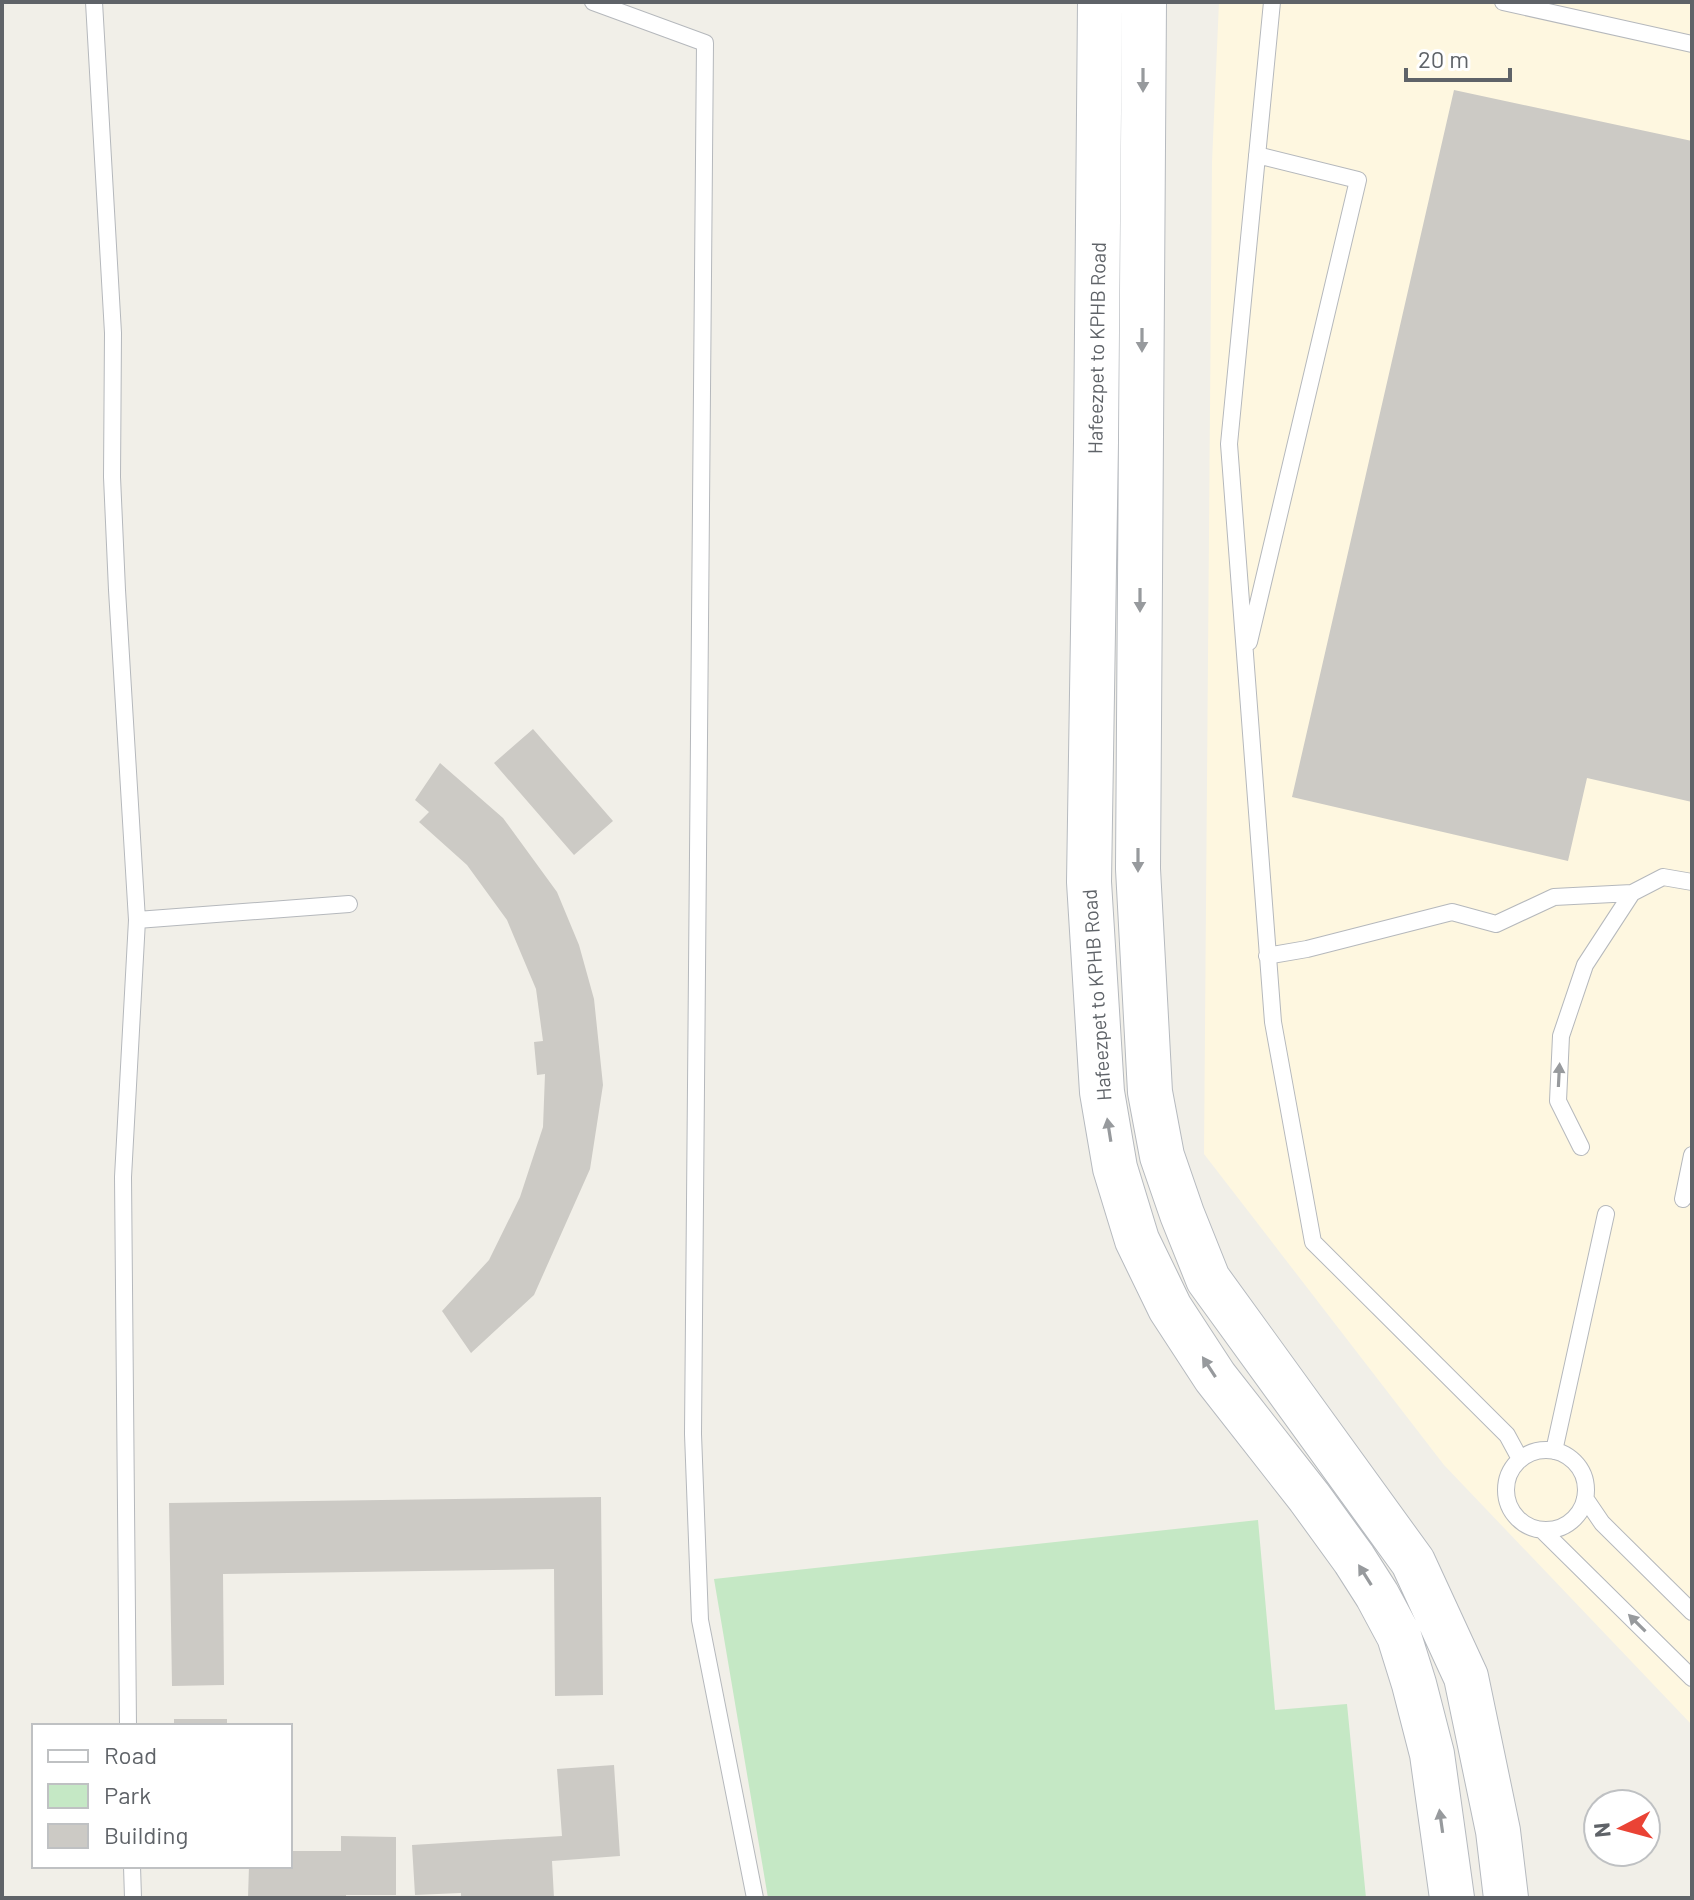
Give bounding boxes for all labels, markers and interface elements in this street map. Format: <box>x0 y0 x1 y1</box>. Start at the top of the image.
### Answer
scale bar <box>1406 32 1510 82</box>
text: 20 m <box>1418 44 1469 73</box>
one-way arrow <box>1137 68 1149 93</box>
street label: Hafeezpet to KPHB Road <box>1082 242 1110 454</box>
one-way arrow <box>1135 328 1148 353</box>
one-way arrow <box>1134 588 1146 613</box>
one-way arrow <box>1132 848 1144 873</box>
street label: Hafeezpet to KPHB Road <box>1077 888 1115 1102</box>
one-way arrow <box>1553 1062 1566 1087</box>
one-way arrow <box>1102 1117 1114 1142</box>
one-way arrow <box>1201 1357 1216 1378</box>
one-way arrow <box>1358 1564 1372 1586</box>
one-way arrow <box>1628 1614 1647 1632</box>
legend <box>32 1724 292 1868</box>
text: Road <box>104 1740 157 1769</box>
text: Park <box>104 1780 151 1809</box>
north arrow <box>1582 1788 1662 1868</box>
one-way arrow <box>1435 1808 1448 1833</box>
text: Building <box>104 1820 188 1849</box>
text: N <box>1587 1822 1615 1839</box>

